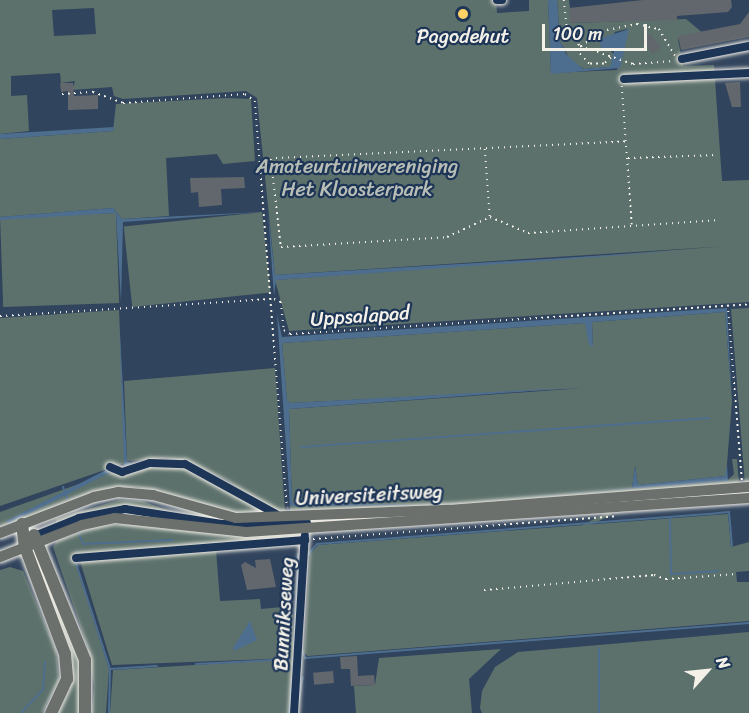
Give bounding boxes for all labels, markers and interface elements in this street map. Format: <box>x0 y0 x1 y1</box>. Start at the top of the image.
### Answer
marker: Pagodehut <box>456 7 470 21</box>
scale bar <box>545 12 650 50</box>
text: 100 m <box>553 18 602 50</box>
place label: Pagodehut <box>417 24 509 48</box>
park label: Amateurtuinvereniging Het Kloosterpark <box>256 155 458 202</box>
street label: Uppsalapad <box>310 301 410 331</box>
street label: Universiteitsweg <box>295 479 443 511</box>
street label: Bunnikseweg <box>269 556 299 672</box>
north arrow <box>677 641 737 701</box>
text: N <box>708 651 739 674</box>

